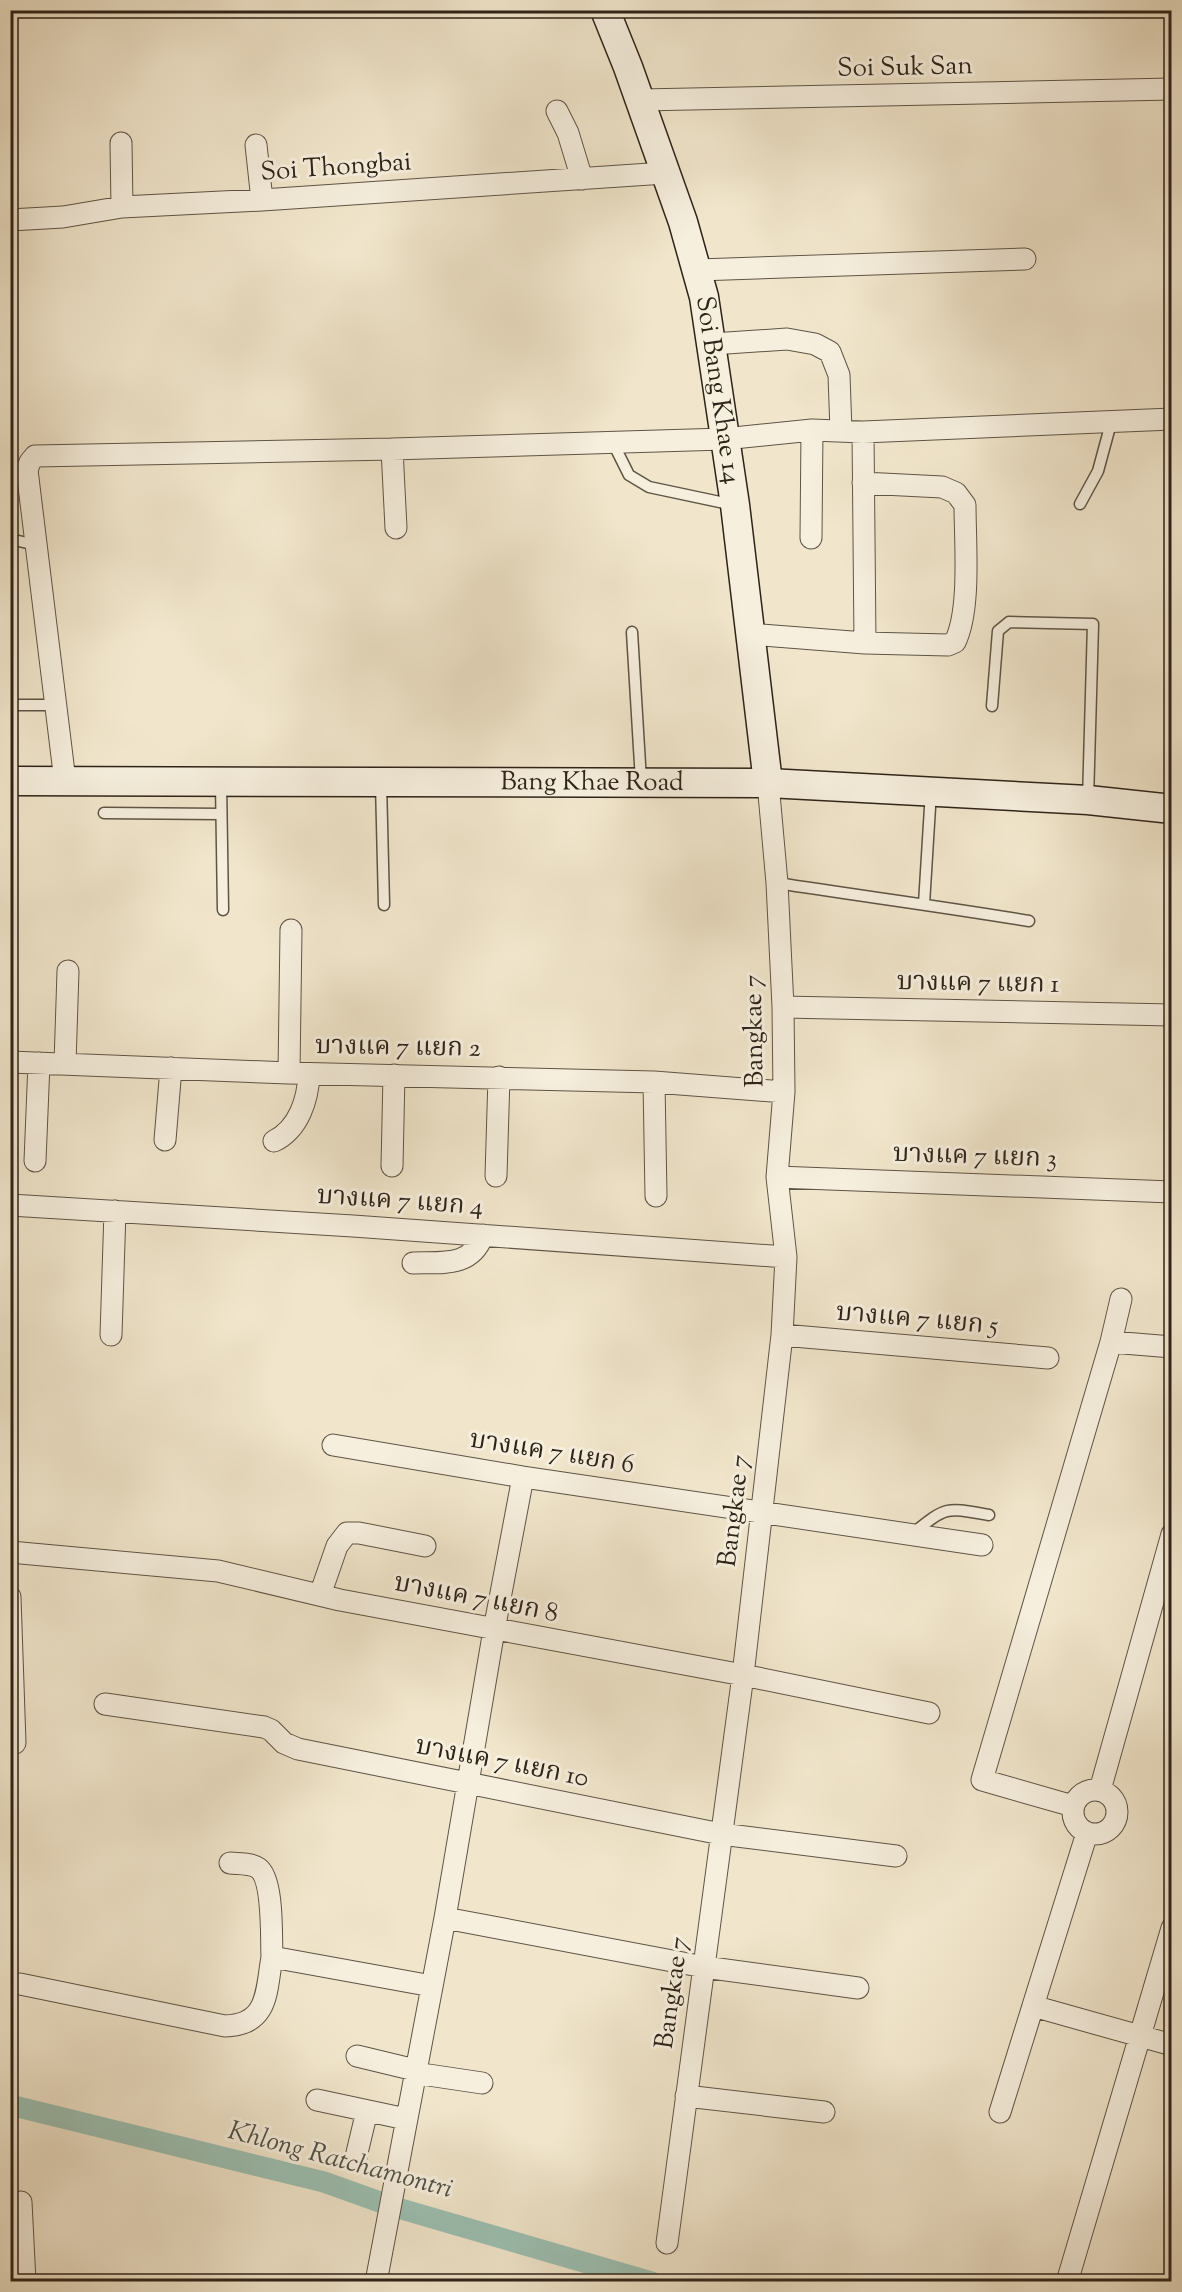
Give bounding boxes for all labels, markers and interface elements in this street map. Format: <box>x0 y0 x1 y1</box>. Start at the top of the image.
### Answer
street label: Soi Suk San <box>837 48 973 88</box>
street label: Soi Thongbai <box>259 144 413 192</box>
street label: Soi Bang Khae 14 <box>686 294 750 487</box>
street label: Bang Khae Road <box>500 764 684 801</box>
street label: บางแค 7 แยก 1 <box>897 964 1060 1004</box>
street label: Bangkae 7 <box>736 974 774 1088</box>
street label: บางแค 7 แยก 2 <box>315 1028 481 1068</box>
street label: บางแค 7 แยก 3 <box>892 1136 1058 1178</box>
street label: บางแค 7 แยก 4 <box>316 1178 484 1226</box>
street label: บางแค 7 แยก 5 <box>835 1294 1000 1346</box>
street label: บางแค 7 แยก 6 <box>467 1422 637 1484</box>
street label: Bangkae 7 <box>710 1453 760 1569</box>
street label: บางแค 7 แยก 8 <box>391 1565 561 1633</box>
street label: บางแค 7 แยก 10 <box>412 1728 592 1798</box>
street label: Bangkae 7 <box>647 1935 699 2051</box>
water label: Khlong Ratchamontri <box>223 2112 457 2210</box>

